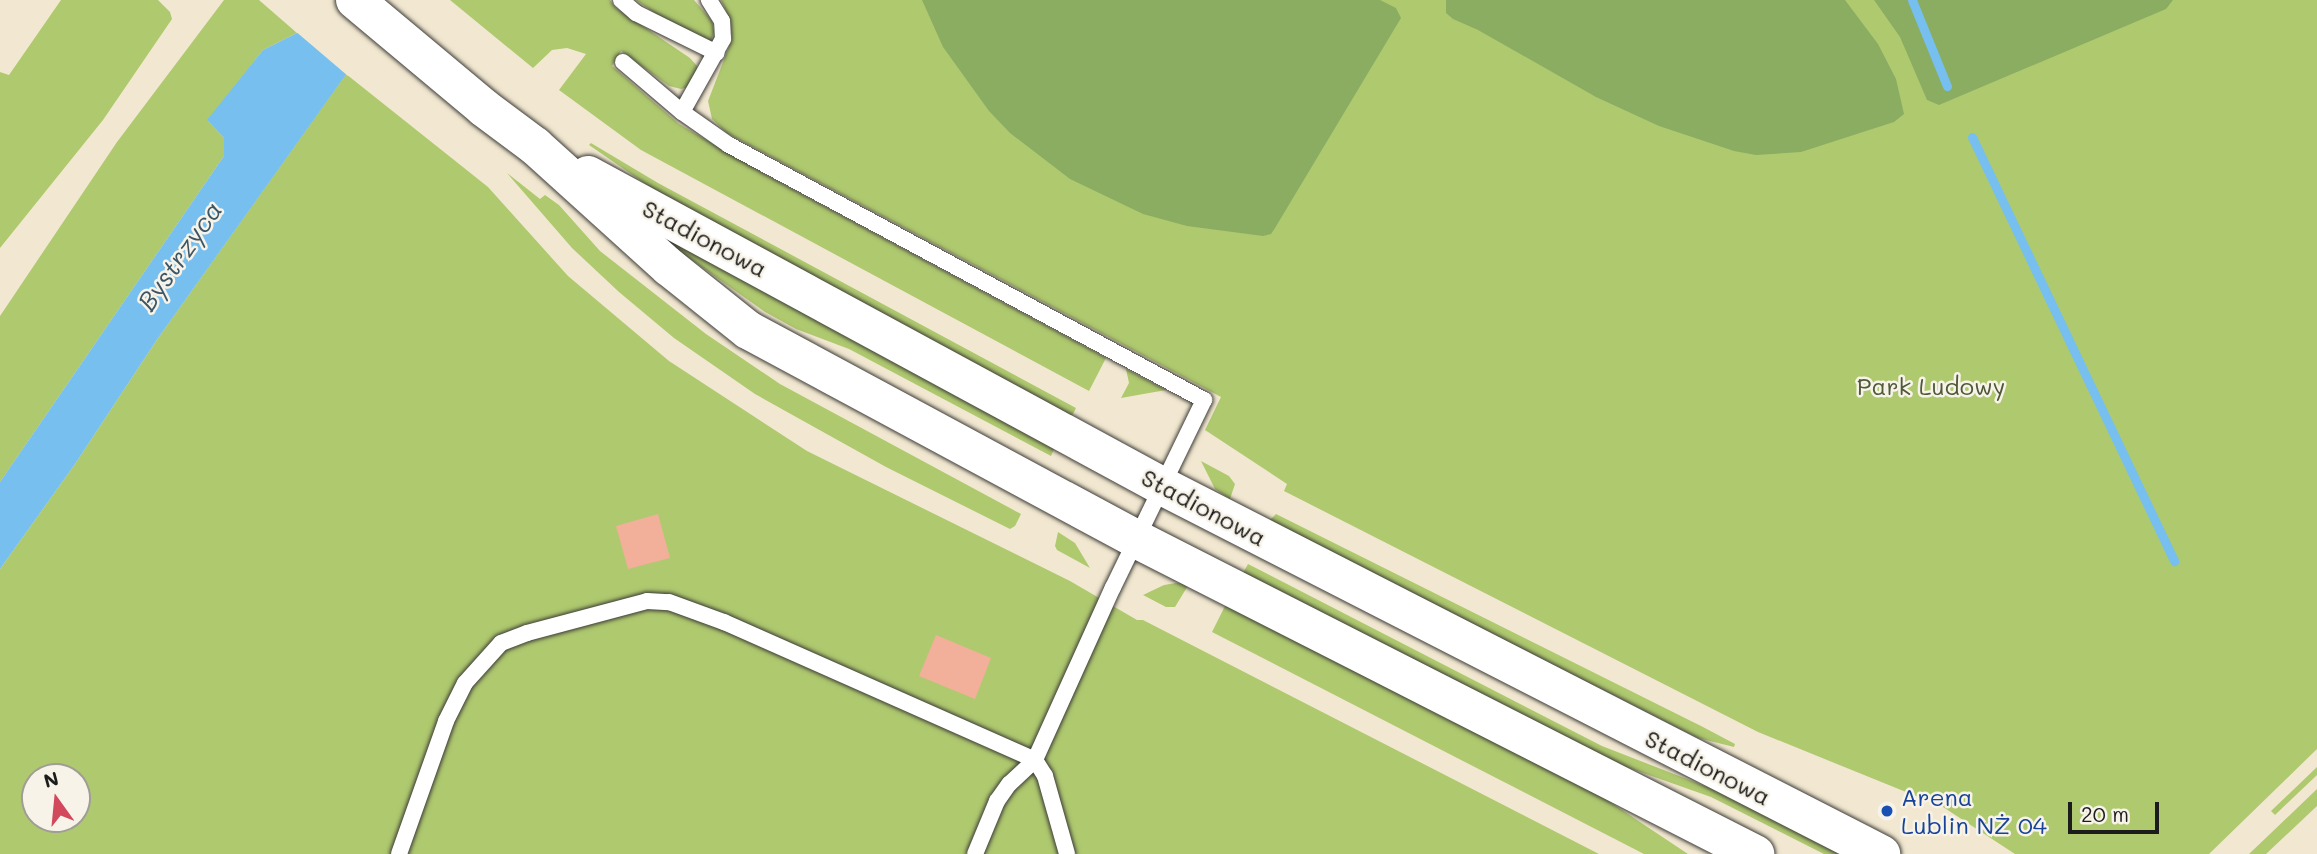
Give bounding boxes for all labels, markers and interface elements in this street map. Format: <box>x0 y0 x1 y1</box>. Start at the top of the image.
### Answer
street label: Stadionowa <box>638 193 772 283</box>
water label: Bystrzyca <box>131 195 229 317</box>
park label: Park Ludowy <box>1857 372 2005 400</box>
street label: Stadionowa <box>1137 462 1271 552</box>
street label: Stadionowa <box>1640 723 1776 811</box>
north arrow <box>21 763 91 833</box>
text: N <box>41 765 61 793</box>
place label: Arena Lublin NŻ 04 <box>1901 783 2047 839</box>
scale bar <box>2072 788 2163 832</box>
text: 20 m <box>2081 800 2129 827</box>
marker: Arena Lublin NŻ 04 <box>1879 803 1895 819</box>

